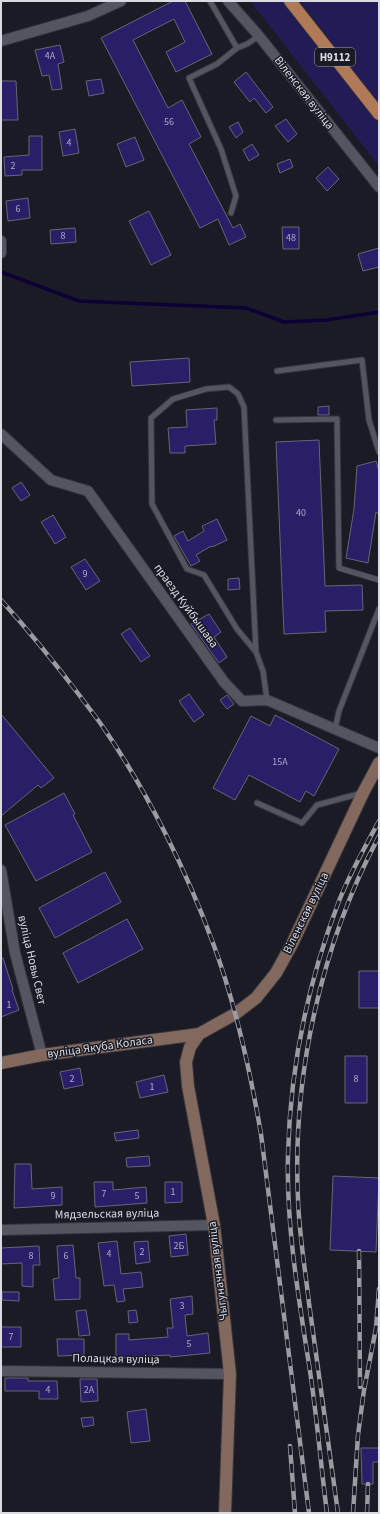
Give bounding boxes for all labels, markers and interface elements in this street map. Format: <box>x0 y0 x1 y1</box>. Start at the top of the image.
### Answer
road number: Н9112 <box>315 48 355 66</box>
house number: 4А <box>45 49 56 63</box>
street label: Віленская вуліца <box>270 53 338 133</box>
house number: 56 <box>164 115 174 129</box>
house number: 4 <box>67 136 72 150</box>
house number: 2 <box>11 159 16 173</box>
house number: 6 <box>16 202 21 216</box>
house number: 8 <box>61 229 66 243</box>
house number: 48 <box>286 231 296 245</box>
house number: 40 <box>296 506 306 520</box>
street label: праезд Куйбышава <box>150 560 222 652</box>
house number: 9 <box>83 567 88 581</box>
house number: 15А <box>272 755 288 769</box>
street label: Віленская вуліца <box>279 869 333 957</box>
street label: вуліца Новы Свет <box>13 914 51 1007</box>
house number: 1 <box>7 998 12 1012</box>
street label: вуліца Якуба Коласа <box>46 1031 154 1063</box>
house number: 2 <box>70 1072 75 1086</box>
house number: 8 <box>354 1072 359 1086</box>
house number: 1 <box>150 1080 155 1094</box>
house number: 1 <box>171 1185 176 1199</box>
house number: 7 <box>102 1187 107 1201</box>
house number: 9 <box>51 1189 56 1203</box>
house number: 5 <box>135 1189 140 1203</box>
street label: Мядзельская вуліца <box>55 1205 159 1223</box>
street label: Чыгуначная вуліца <box>203 1220 233 1322</box>
house number: 2Б <box>174 1239 185 1253</box>
house number: 2 <box>140 1245 145 1259</box>
house number: 4 <box>107 1247 112 1261</box>
house number: 8 <box>29 1249 34 1263</box>
house number: 6 <box>64 1249 69 1263</box>
house number: 3 <box>180 1299 185 1313</box>
house number: 7 <box>9 1330 14 1344</box>
house number: 5 <box>187 1337 192 1351</box>
street label: Полацкая вуліца <box>72 1350 160 1368</box>
house number: 4 <box>46 1383 51 1397</box>
house number: 2А <box>84 1383 95 1397</box>

